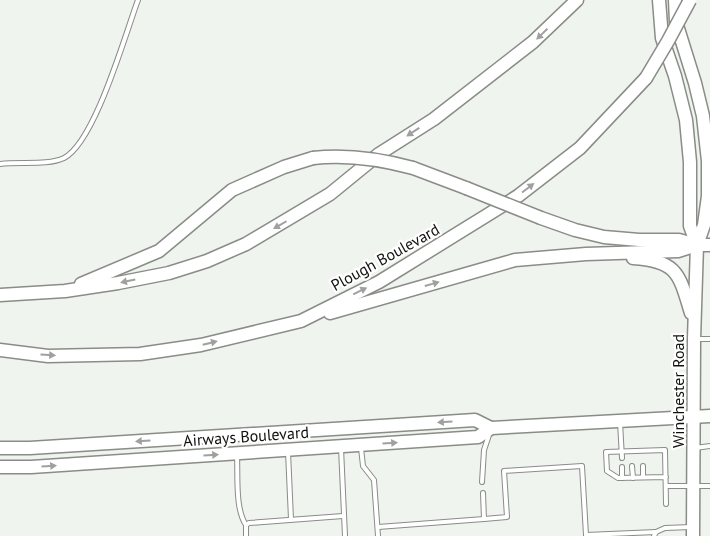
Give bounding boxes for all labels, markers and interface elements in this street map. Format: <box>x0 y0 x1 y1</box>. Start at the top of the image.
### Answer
one-way arrow <box>536 28 548 40</box>
one-way arrow <box>406 127 419 137</box>
one-way arrow <box>521 182 534 193</box>
street label: Plough Boulevard <box>327 219 443 295</box>
one-way arrow <box>273 220 286 229</box>
one-way arrow <box>120 278 136 286</box>
one-way arrow <box>425 279 440 287</box>
one-way arrow <box>353 287 367 295</box>
street label: Winchester Road <box>668 334 688 448</box>
one-way arrow <box>202 339 217 347</box>
one-way arrow <box>41 352 57 360</box>
one-way arrow <box>436 418 452 426</box>
street label: Airways Boulevard <box>182 422 310 450</box>
one-way arrow <box>135 437 151 445</box>
one-way arrow <box>383 439 399 447</box>
one-way arrow <box>203 450 219 458</box>
one-way arrow <box>41 461 57 469</box>

